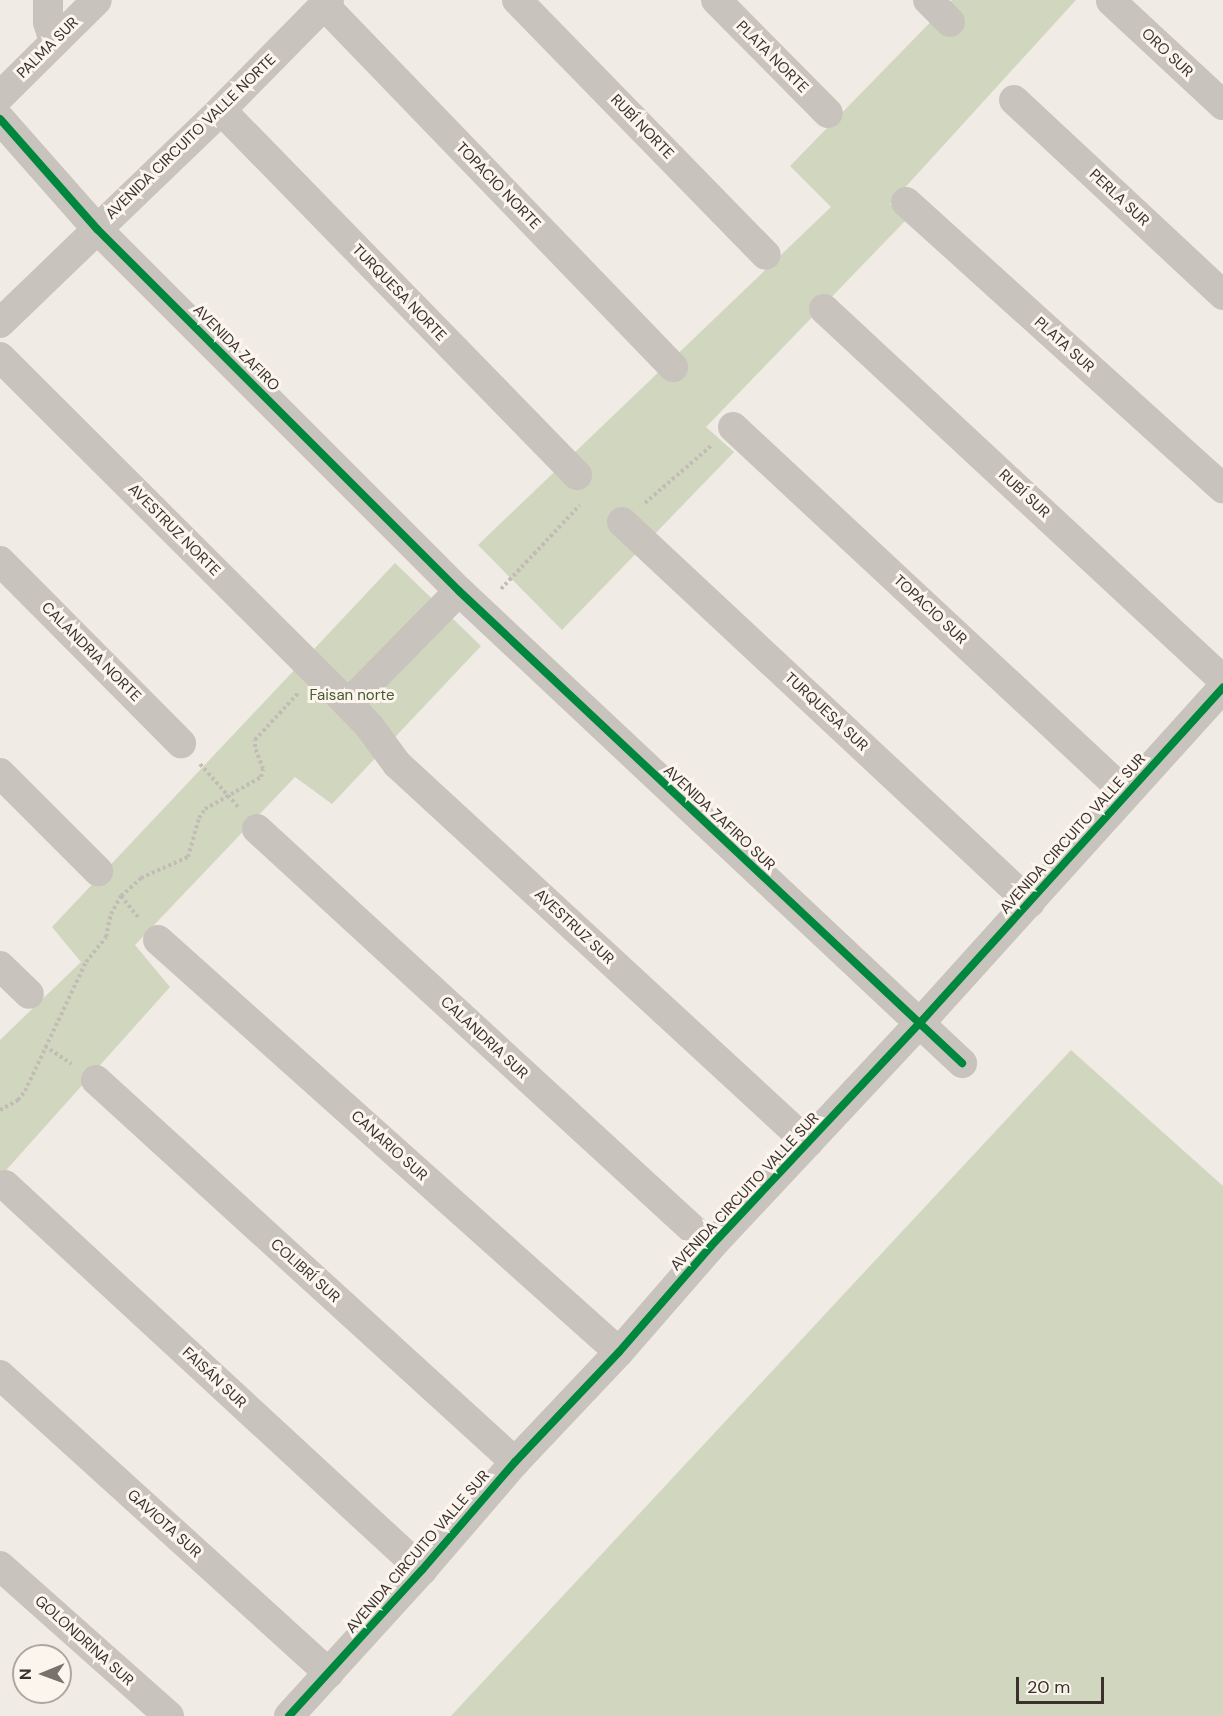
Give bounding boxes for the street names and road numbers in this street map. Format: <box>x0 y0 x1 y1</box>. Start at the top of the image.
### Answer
street label: PALMA SUR <box>14 14 82 82</box>
street label: PLATA NORTE <box>732 17 812 97</box>
street label: ORO SUR <box>1138 25 1196 81</box>
street label: AVENIDA CIRCUITO VALLE NORTE <box>102 51 280 223</box>
street label: RUBÍ NORTE <box>607 91 677 163</box>
street label: TOPACIO NORTE <box>452 139 544 233</box>
street label: PERLA SUR <box>1085 166 1153 230</box>
street label: TURQUESA NORTE <box>348 241 450 345</box>
street label: AVENIDA ZAFIRO <box>189 301 283 395</box>
street label: PLATA SUR <box>1030 314 1098 376</box>
street label: RUBÍ SUR <box>995 466 1053 522</box>
street label: AVESTRUZ NORTE <box>124 480 224 580</box>
street label: TOPACIO SUR <box>890 572 970 648</box>
street label: CALANDRIA NORTE <box>38 599 144 705</box>
street label: TURQUESA SUR <box>781 669 871 755</box>
street label: AVENIDA CIRCUITO VALLE SUR <box>996 750 1150 918</box>
street label: AVENIDA ZAFIRO SUR <box>659 762 779 874</box>
street label: AVESTRUZ SUR <box>531 886 617 968</box>
street label: CALANDRIA SUR <box>437 993 531 1083</box>
street label: CANARIO SUR <box>347 1107 431 1185</box>
street label: AVENIDA CIRCUITO VALLE SUR <box>667 1109 823 1275</box>
street label: COLIBRÍ SUR <box>267 1235 343 1307</box>
street label: FAISÁN SUR <box>178 1344 250 1412</box>
street label: AVENIDA CIRCUITO VALLE SUR <box>343 1467 493 1637</box>
street label: GAVIOTA SUR <box>123 1486 205 1562</box>
street label: GOLONDRINA SUR <box>31 1592 137 1690</box>

